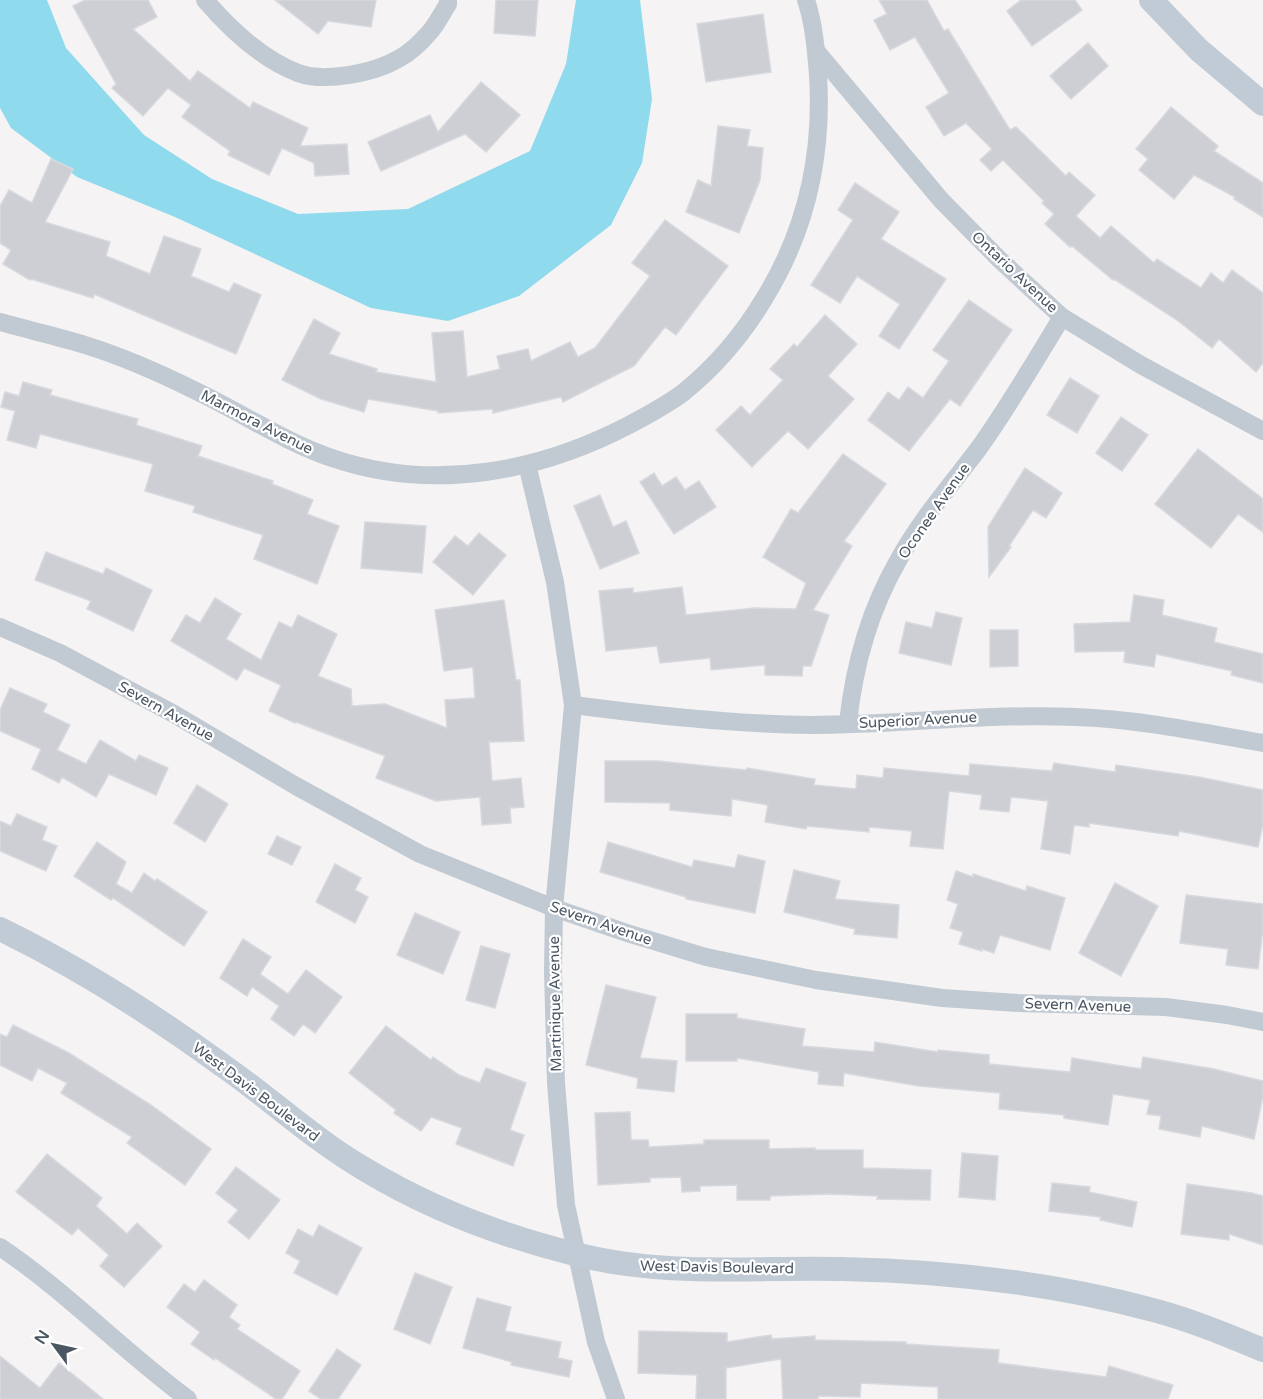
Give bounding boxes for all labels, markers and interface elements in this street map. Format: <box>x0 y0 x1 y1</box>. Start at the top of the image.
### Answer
street label: Ontario Avenue <box>968 227 1062 317</box>
street label: Marmora Avenue <box>198 386 316 458</box>
street label: Oconee Avenue <box>894 460 974 562</box>
street label: Severn Avenue <box>115 677 217 745</box>
street label: Superior Avenue <box>859 708 977 732</box>
street label: Severn Avenue <box>548 897 654 949</box>
street label: Martinique Avenue <box>545 936 565 1072</box>
street label: Severn Avenue <box>1024 994 1132 1016</box>
street label: West Davis Boulevard <box>189 1038 323 1146</box>
street label: West Davis Boulevard <box>640 1257 794 1277</box>
north arrow <box>24 1315 84 1375</box>
text: N <box>30 1327 54 1348</box>

